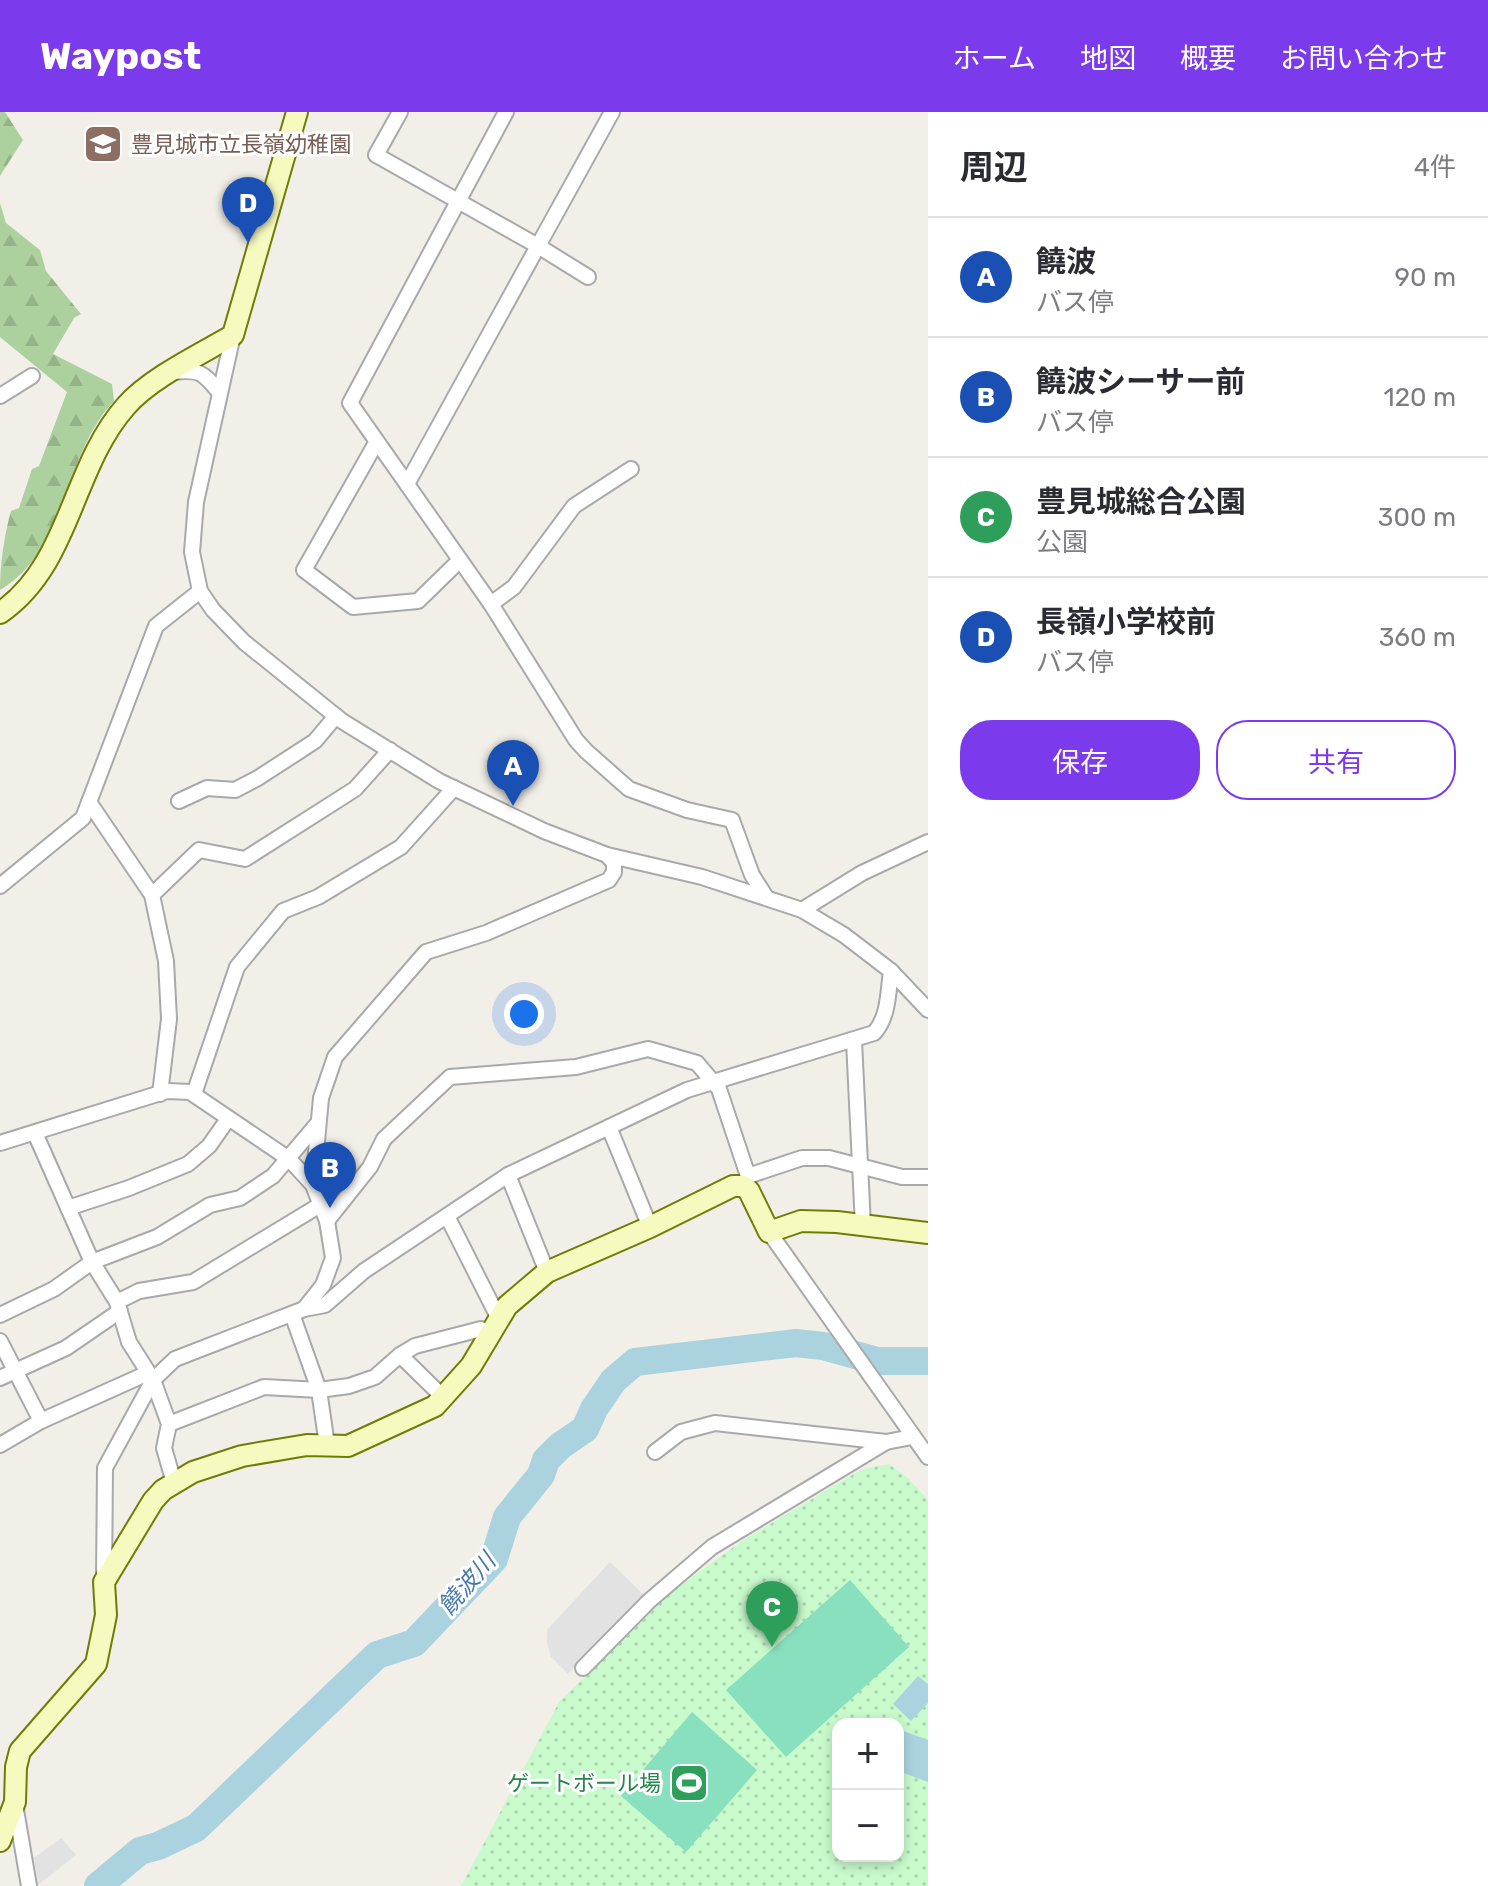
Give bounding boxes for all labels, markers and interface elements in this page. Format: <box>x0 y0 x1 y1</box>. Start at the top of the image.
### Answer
text: Waypost <box>40 33 201 79</box>
text: ホーム <box>953 42 1036 75</box>
text: 地図 <box>1080 42 1136 75</box>
text: 概要 <box>1180 42 1236 75</box>
text: お問い合わせ <box>1280 42 1448 75</box>
school or university icon: 豊見城市立長嶺幼稚園 <box>82 123 124 165</box>
place label: 豊見城市立長嶺幼稚園 <box>131 131 351 158</box>
text: 周辺 <box>960 147 1028 188</box>
text: 4件 <box>1414 152 1456 183</box>
pin: D <box>222 177 274 243</box>
text: 饒波 <box>1036 244 1096 280</box>
text: A <box>977 262 995 293</box>
text: 90 m <box>1395 262 1456 293</box>
text: バス停 <box>1036 287 1114 318</box>
text: 饒波シーサー前 <box>1036 364 1245 400</box>
text: B <box>977 382 995 413</box>
text: 120 m <box>1384 382 1456 413</box>
text: バス停 <box>1036 407 1114 438</box>
text: 豊見城総合公園 <box>1036 484 1246 520</box>
text: C <box>977 502 995 533</box>
text: 300 m <box>1378 502 1456 533</box>
text: 公園 <box>1036 527 1088 558</box>
text: 長嶺小学校前 <box>1036 604 1216 640</box>
text: D <box>977 622 995 653</box>
text: 360 m <box>1379 622 1456 653</box>
text: バス停 <box>1036 647 1114 678</box>
button: 保存 <box>960 720 1200 800</box>
button: 共有 <box>1216 720 1456 800</box>
pin: A <box>487 740 539 806</box>
your location <box>504 994 544 1034</box>
pin: B <box>304 1142 356 1208</box>
water label: 饒波川 <box>433 1545 503 1620</box>
pin: C <box>746 1581 798 1647</box>
map controls <box>832 1718 904 1862</box>
button: + <box>832 1718 904 1790</box>
sports icon: ゲートボール場 <box>668 1762 710 1804</box>
place label: ゲートボール場 <box>507 1770 661 1797</box>
button: − <box>832 1790 904 1862</box>

